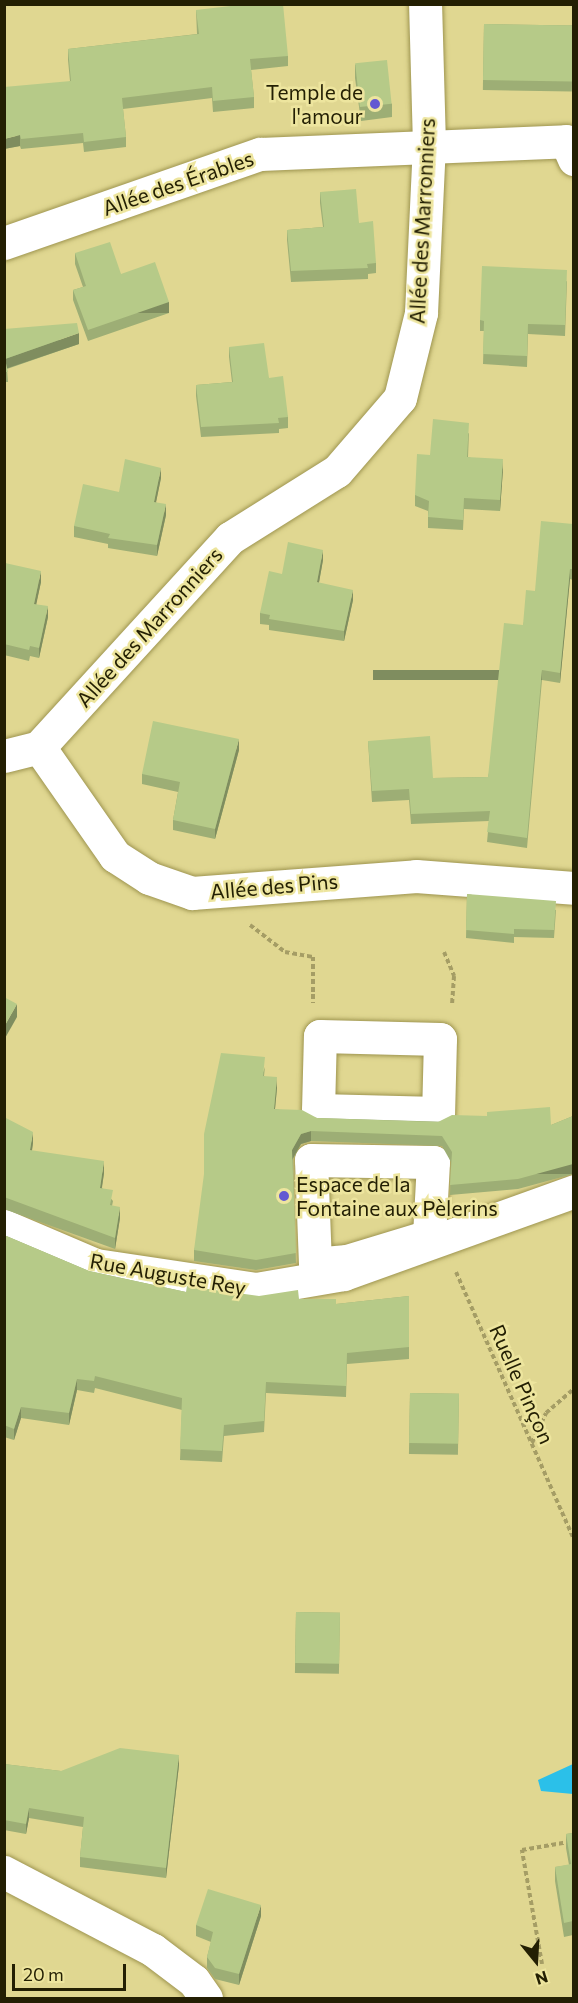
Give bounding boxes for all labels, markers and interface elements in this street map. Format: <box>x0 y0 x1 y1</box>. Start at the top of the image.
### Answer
place label: Temple de l'amour <box>266 79 363 129</box>
marker: Temple de l'amour <box>368 97 382 111</box>
street label: Allée des Marronniers <box>404 117 440 325</box>
street label: Allée des Érables <box>99 145 257 221</box>
street label: Allée des Marronniers <box>71 542 227 712</box>
street label: Allée des Pins <box>209 868 339 904</box>
place label: Espace de la Fontaine aux Pèlerins <box>296 1171 498 1221</box>
marker: Espace de la Fontaine aux Pèlerins <box>277 1189 291 1203</box>
street label: Rue Auguste Rey <box>88 1248 248 1300</box>
street label: Ruelle Pinçon <box>484 1320 560 1448</box>
north arrow <box>506 1931 566 1991</box>
scale bar <box>15 1952 129 1990</box>
text: 20 m <box>23 1963 64 1985</box>
text: N <box>533 1968 550 1989</box>

